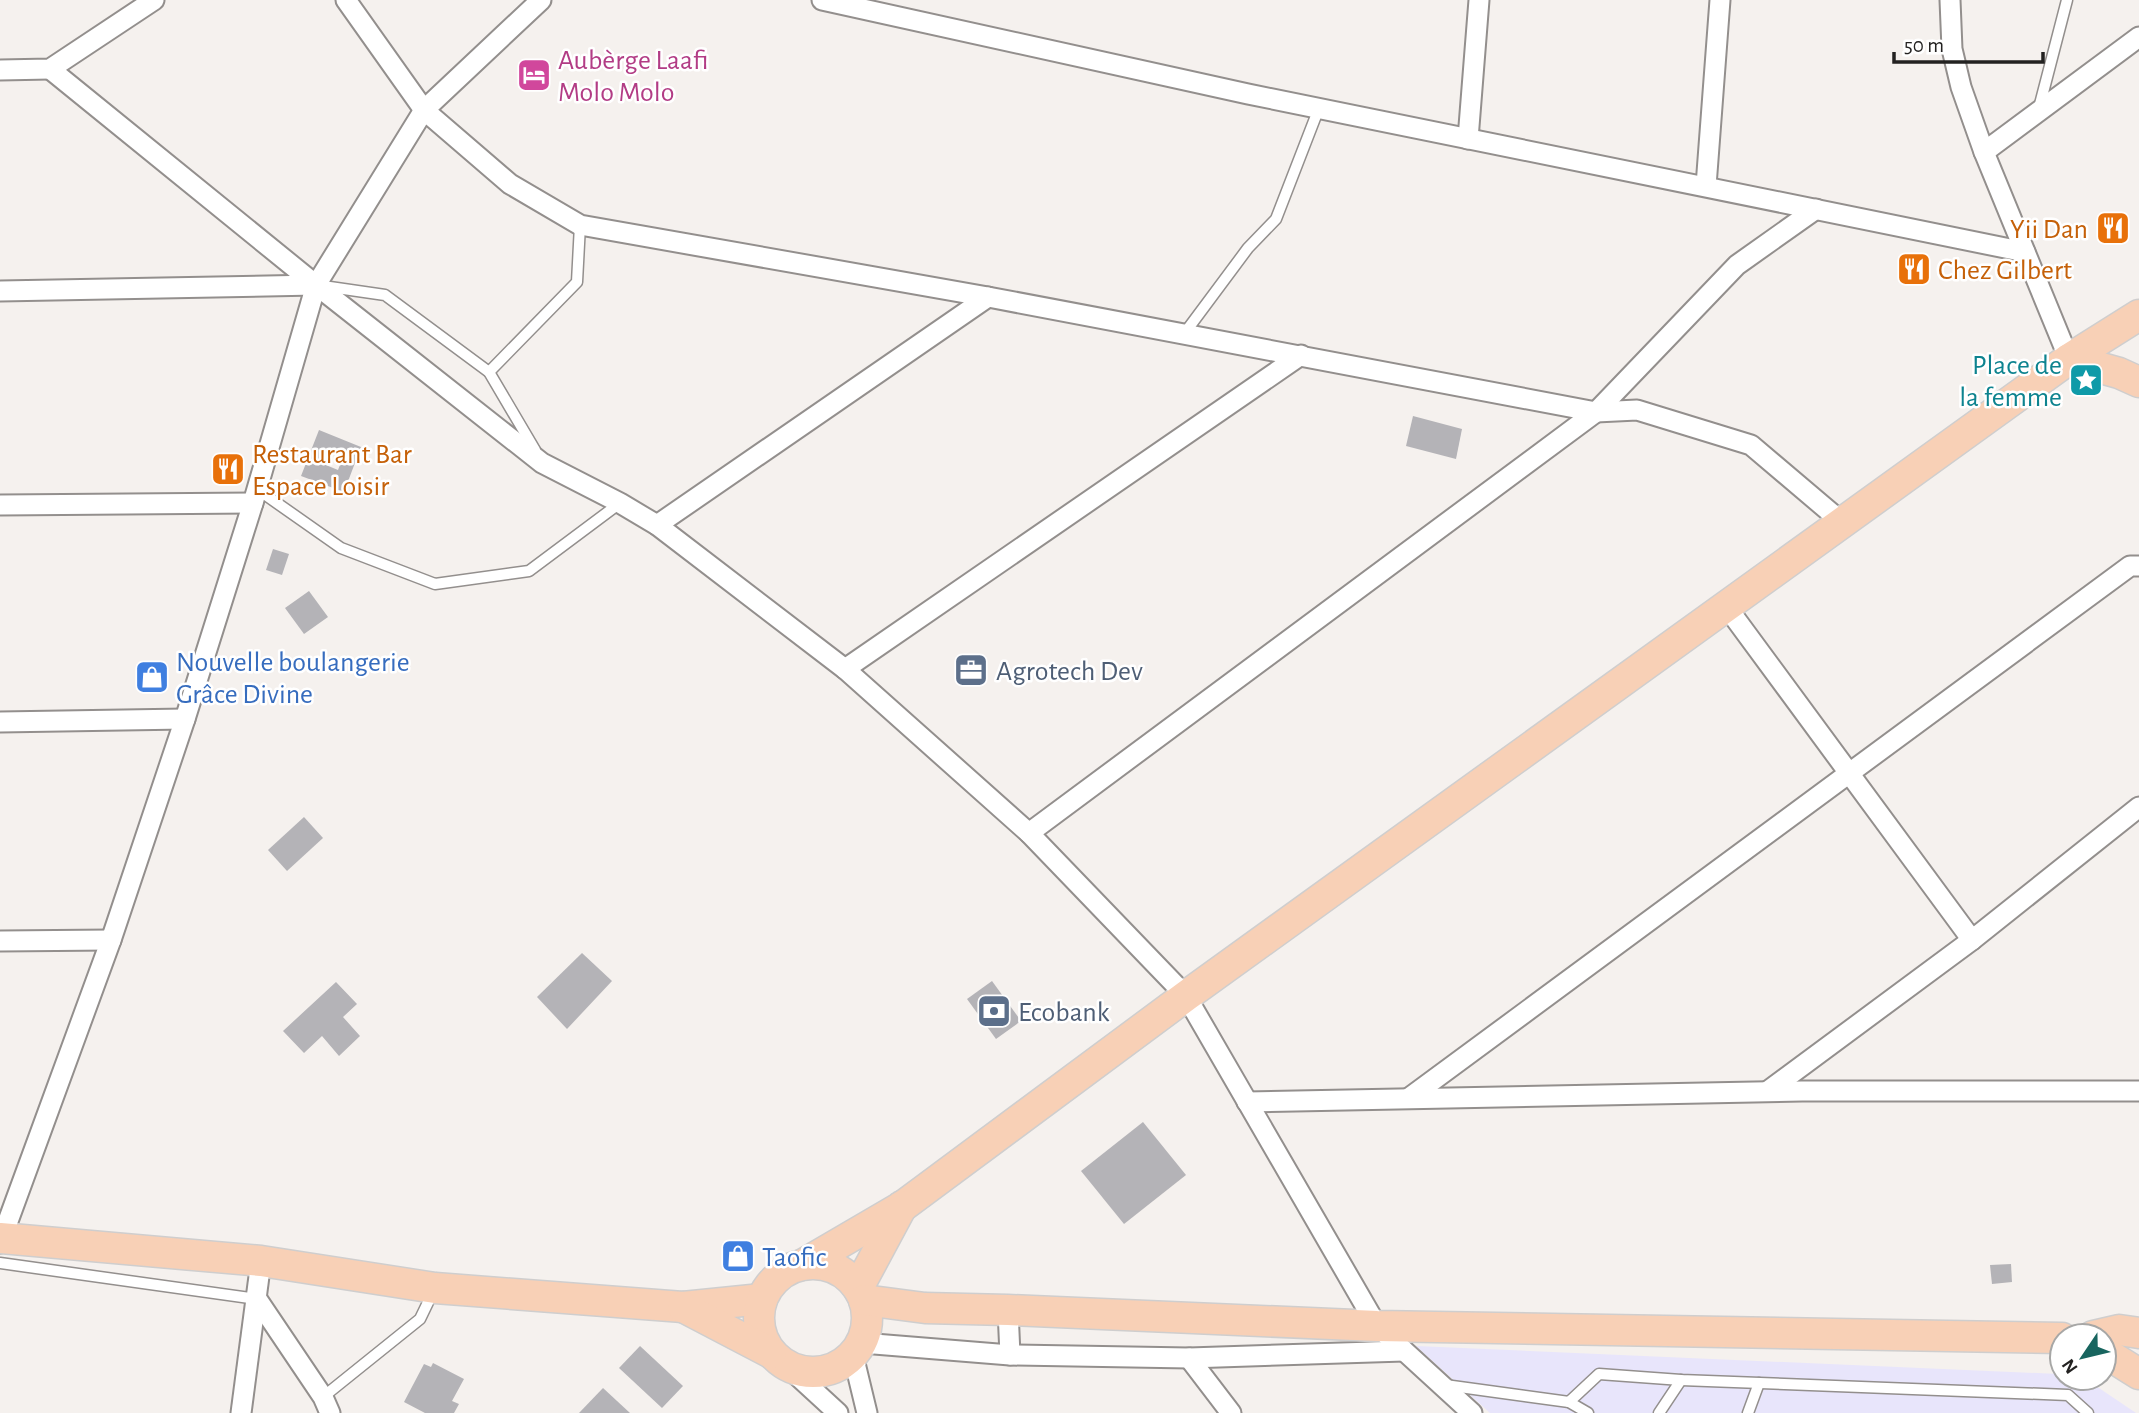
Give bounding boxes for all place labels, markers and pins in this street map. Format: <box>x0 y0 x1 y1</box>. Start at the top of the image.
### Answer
place label: Aubèrge Laafi Molo Molo <box>558 47 708 107</box>
hotel icon: Aubèrge Laafi Molo Molo <box>515 56 553 94</box>
restaurant icon: Yii Dan <box>2094 209 2132 247</box>
place label: Yii Dan <box>2010 216 2088 244</box>
restaurant icon: Chez Gilbert <box>1895 250 1933 288</box>
place label: Chez Gilbert <box>1938 257 2072 285</box>
place label: Place de la femme <box>1959 352 2062 412</box>
place icon: Place de la femme <box>2067 361 2105 399</box>
place label: Restaurant Bar Espace Loisir <box>252 441 412 501</box>
restaurant icon: Restaurant Bar Espace Loisir <box>209 450 247 488</box>
place label: Nouvelle boulangerie Grâce Divine <box>176 649 410 709</box>
office icon: Agrotech Dev <box>952 651 990 689</box>
shop icon: Nouvelle boulangerie Grâce Divine <box>133 658 171 696</box>
place label: Agrotech Dev <box>996 658 1143 686</box>
bank icon: Ecobank <box>975 992 1013 1030</box>
place label: Ecobank <box>1018 999 1110 1027</box>
shop icon: Taofic <box>719 1237 757 1275</box>
place label: Taofic <box>762 1244 827 1272</box>

